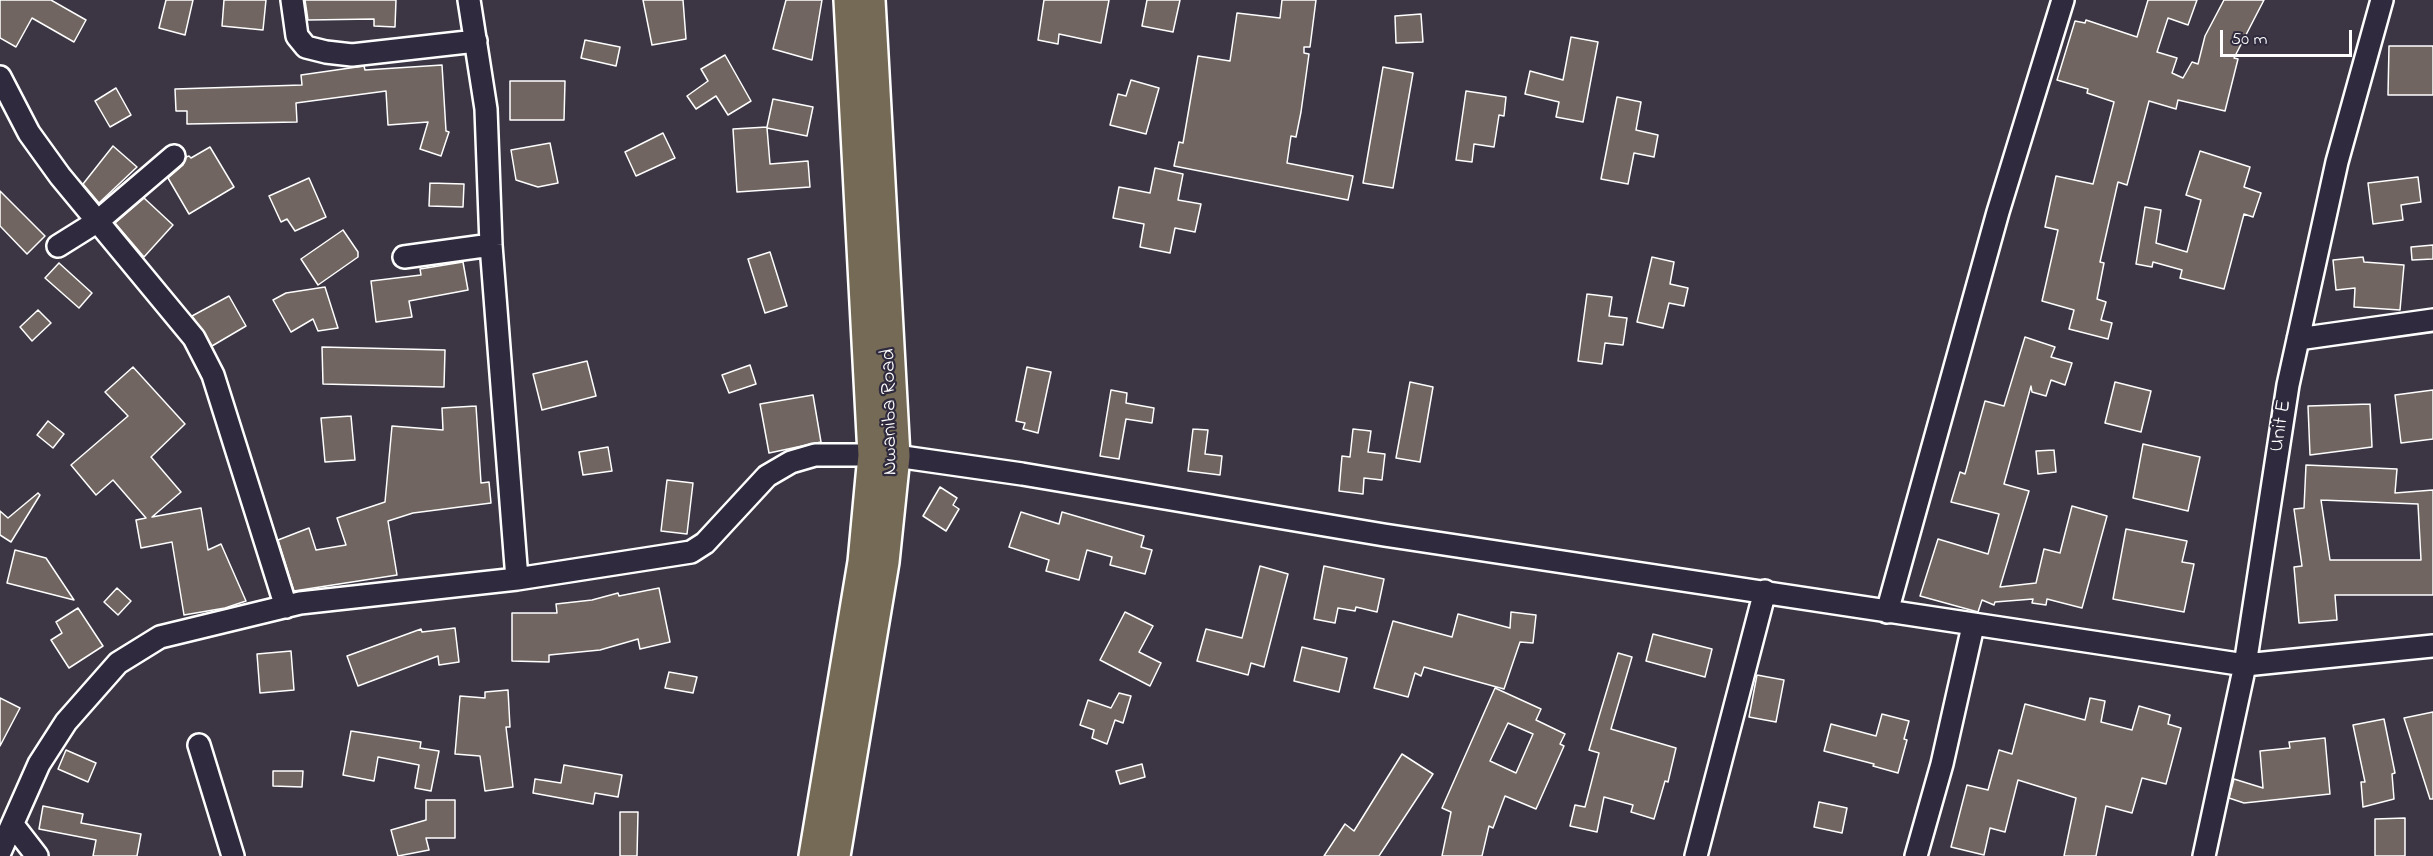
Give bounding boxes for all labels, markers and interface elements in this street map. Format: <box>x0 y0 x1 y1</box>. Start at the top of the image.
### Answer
scale bar <box>2223 18 2355 56</box>
text: 50 m <box>2231 27 2268 53</box>
street label: Nwaniba Road <box>877 348 905 476</box>
street label: Unit E <box>2265 398 2299 454</box>

